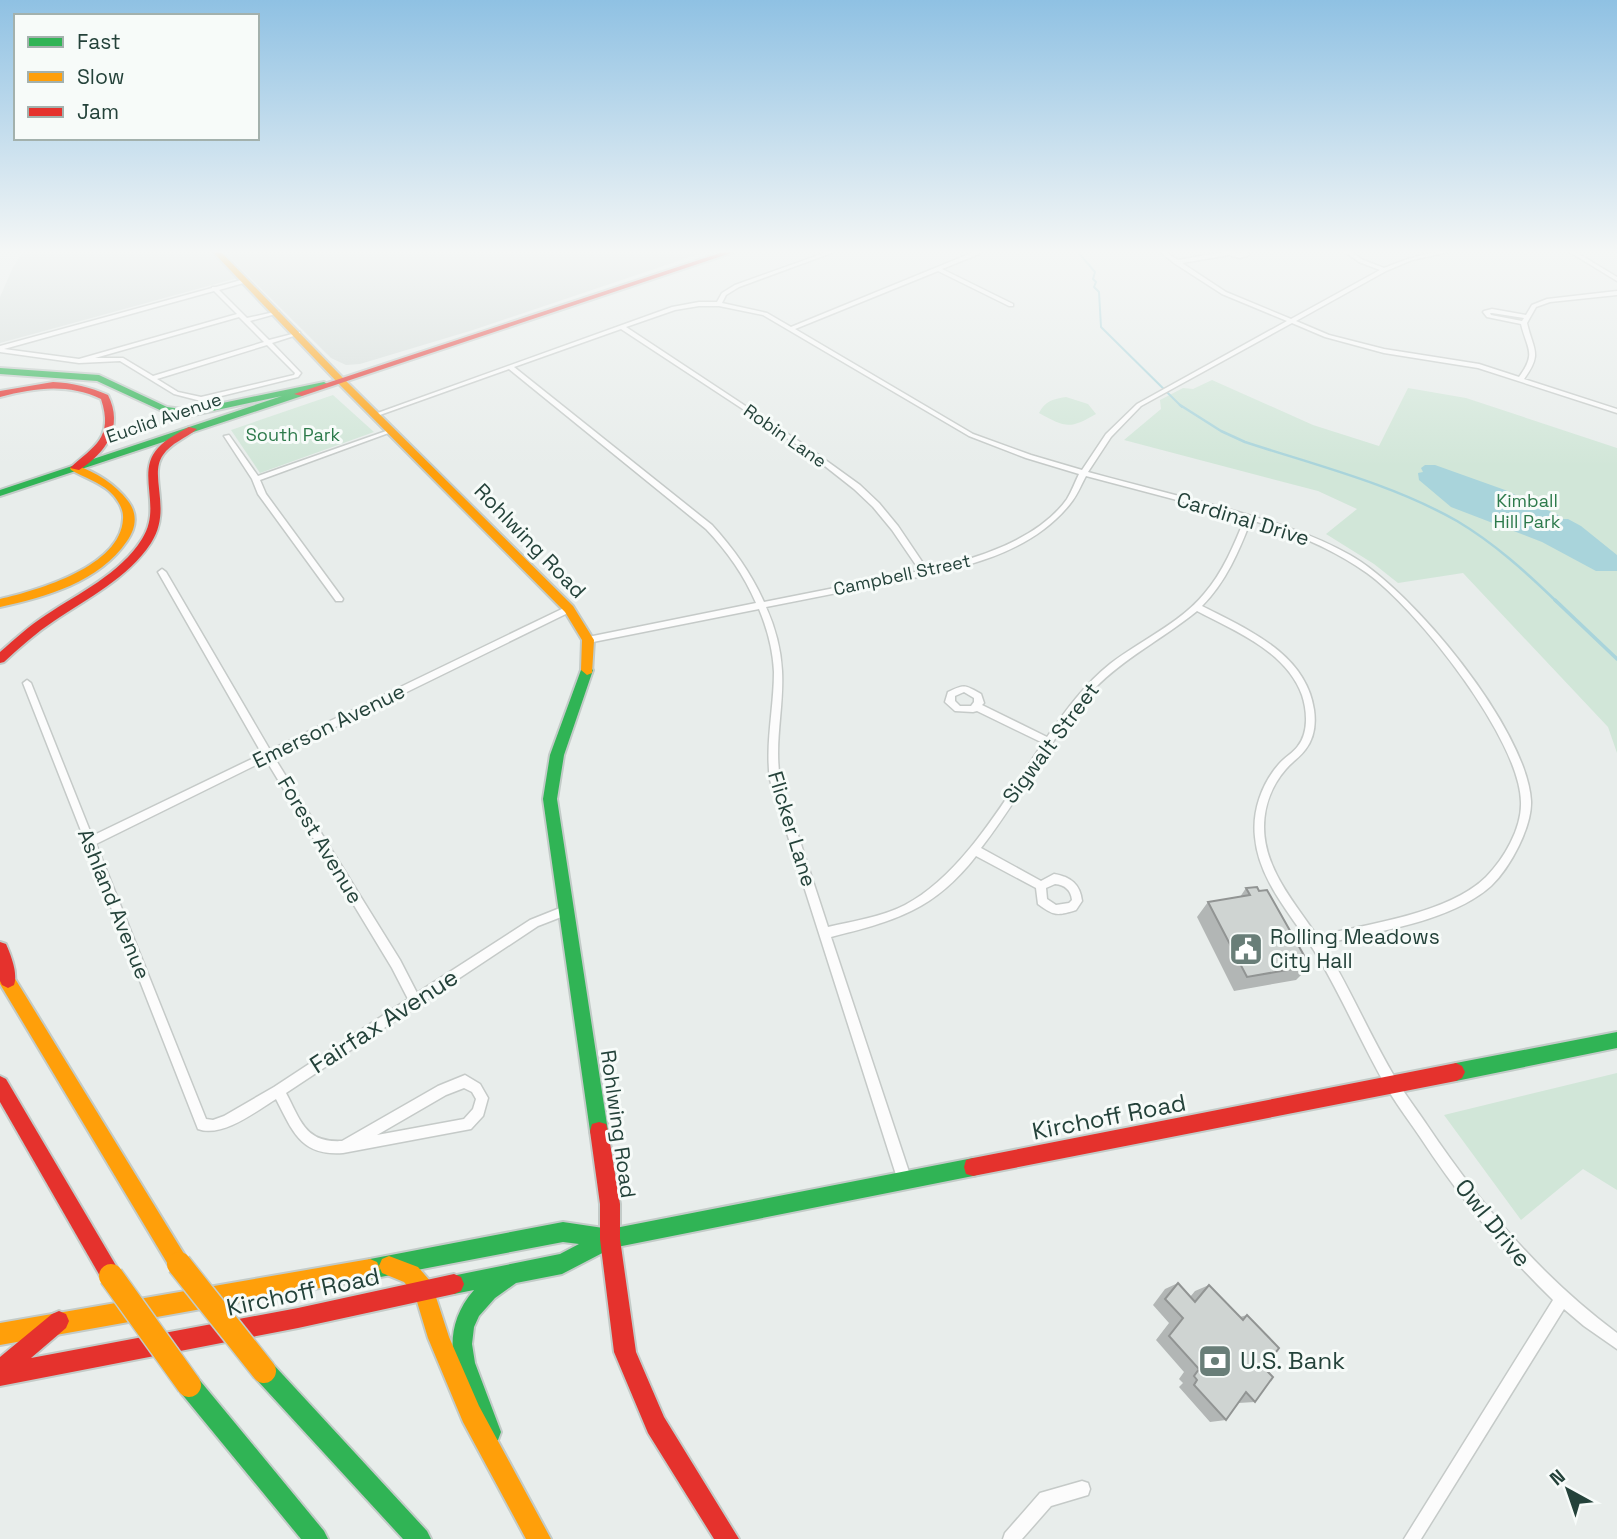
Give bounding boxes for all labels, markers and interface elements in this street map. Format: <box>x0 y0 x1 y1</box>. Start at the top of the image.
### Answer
legend <box>14 14 259 140</box>
text: Fast <box>77 28 121 55</box>
text: Slow <box>77 63 125 90</box>
text: Jam <box>77 98 119 125</box>
street label: Euclid Avenue <box>103 387 224 448</box>
street label: Robin Lane <box>739 399 831 473</box>
park label: South Park <box>246 423 341 446</box>
street label: Rohlwing Road <box>469 477 592 604</box>
street label: Cardinal Drive <box>1173 486 1313 552</box>
park label: Kimball Hill Park <box>1493 489 1561 533</box>
street label: Campbell Street <box>831 549 973 600</box>
street label: Emerson Avenue <box>248 677 409 774</box>
street label: Sigwalt Street <box>996 677 1105 809</box>
street label: Flicker Lane <box>762 768 823 890</box>
street label: Forest Avenue <box>272 771 369 908</box>
street label: Ashland Avenue <box>72 825 157 983</box>
place label: Rolling Meadows City Hall <box>1270 923 1440 974</box>
public building icon: Rolling Meadows City Hall <box>1227 930 1265 968</box>
street label: Fairfax Avenue <box>304 961 464 1080</box>
street label: Rohlwing Road <box>595 1048 642 1200</box>
street label: Kirchoff Road <box>1029 1086 1188 1147</box>
street label: Owl Drive <box>1448 1172 1538 1273</box>
street label: Kirchoff Road <box>223 1260 382 1323</box>
bank icon: U.S. Bank <box>1196 1342 1234 1380</box>
place label: U.S. Bank <box>1240 1345 1345 1376</box>
north arrow <box>1533 1455 1603 1525</box>
text: N <box>1544 1464 1570 1491</box>

